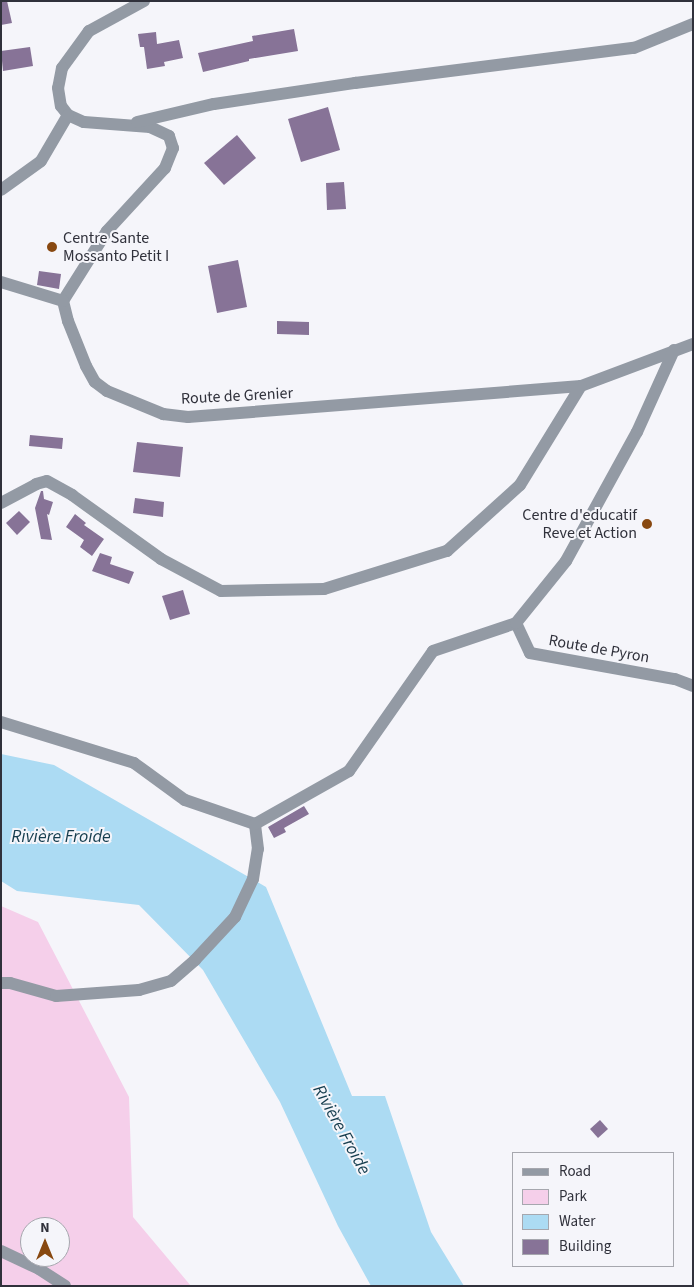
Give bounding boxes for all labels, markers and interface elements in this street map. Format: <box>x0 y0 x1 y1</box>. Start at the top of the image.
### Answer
place label: Centre Sante Mossanto Petit I <box>63 228 169 266</box>
marker: Centre Sante Mossanto Petit I <box>45 240 59 254</box>
street label: Route de Grenier <box>181 383 293 409</box>
place label: Centre d'educatif Reve et Action <box>522 505 637 543</box>
marker: Centre d'educatif Reve et Action <box>641 518 653 530</box>
street label: Route de Pyron <box>547 631 651 667</box>
water label: Rivière Froide <box>11 826 111 848</box>
water label: Rivière Froide <box>307 1081 375 1179</box>
legend <box>512 1152 674 1267</box>
text: Road <box>559 1161 591 1182</box>
text: Park <box>559 1186 587 1207</box>
text: Water <box>559 1211 595 1232</box>
north arrow <box>20 1217 70 1267</box>
text: N <box>40 1218 50 1238</box>
text: Building <box>559 1236 611 1257</box>

